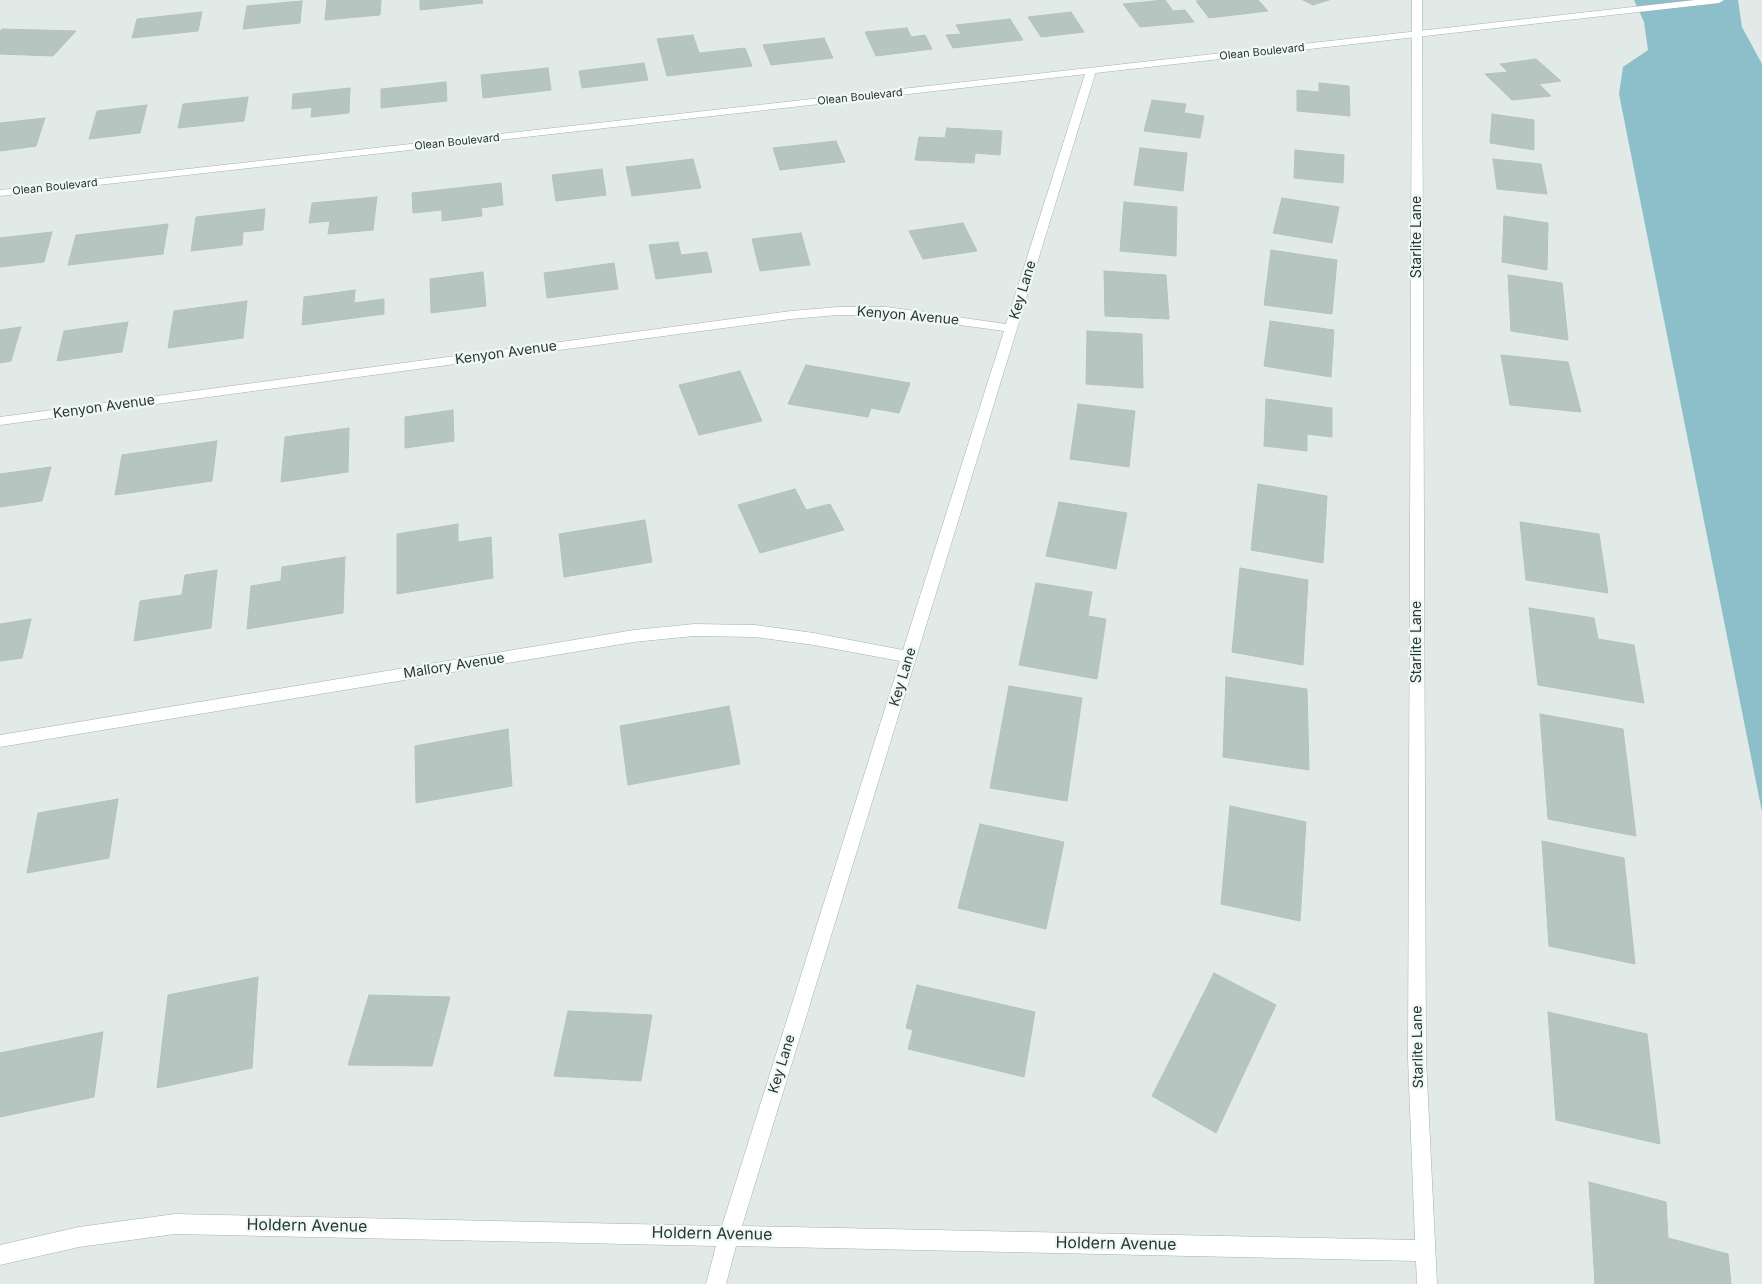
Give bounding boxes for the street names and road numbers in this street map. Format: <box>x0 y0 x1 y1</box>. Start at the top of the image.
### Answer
street label: Olean Boulevard <box>1219 41 1305 63</box>
street label: Olean Boulevard <box>817 86 903 108</box>
street label: Olean Boulevard <box>414 131 500 153</box>
street label: Olean Boulevard <box>12 176 98 198</box>
street label: Starlite Lane <box>1409 196 1425 278</box>
street label: Key Lane <box>1006 258 1040 322</box>
street label: Kenyon Avenue <box>856 303 960 329</box>
street label: Kenyon Avenue <box>454 338 558 368</box>
street label: Kenyon Avenue <box>52 392 156 422</box>
street label: Starlite Lane <box>1409 601 1425 683</box>
street label: Key Lane <box>886 645 920 709</box>
street label: Mallory Avenue <box>402 650 506 682</box>
street label: Starlite Lane <box>1409 1006 1427 1088</box>
street label: Key Lane <box>765 1032 799 1096</box>
street label: Holdern Avenue <box>246 1215 368 1237</box>
street label: Holdern Avenue <box>651 1223 773 1245</box>
street label: Holdern Avenue <box>1055 1233 1177 1255</box>

